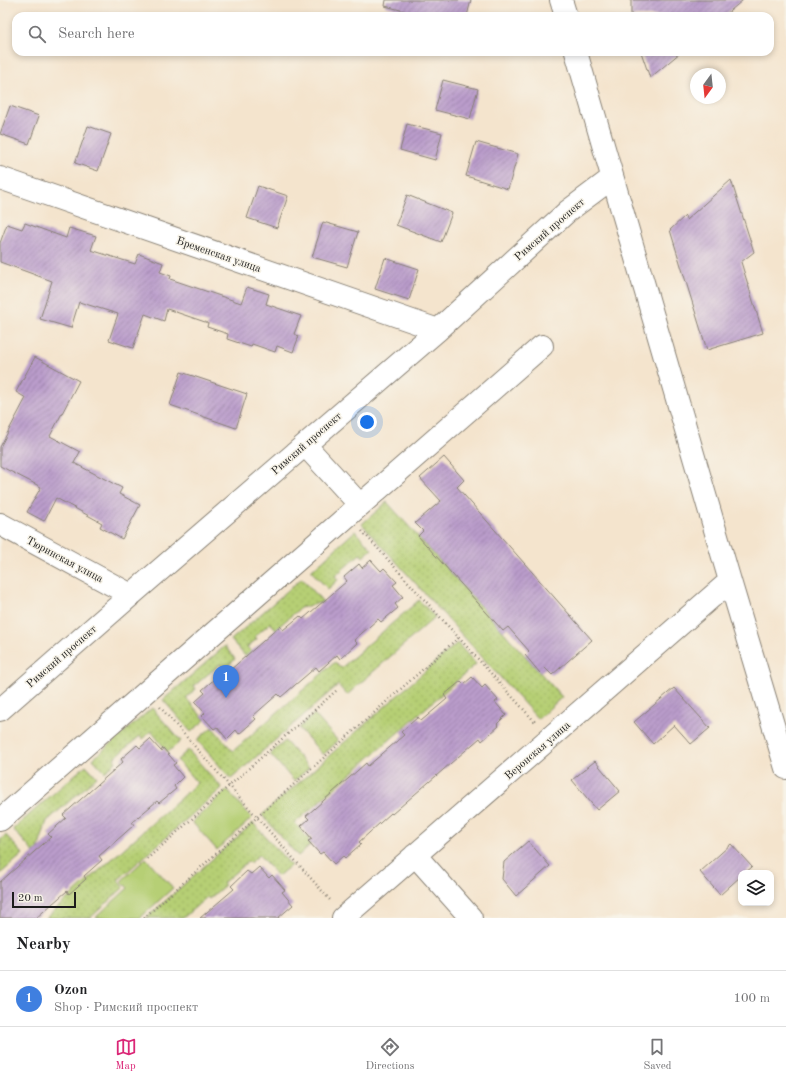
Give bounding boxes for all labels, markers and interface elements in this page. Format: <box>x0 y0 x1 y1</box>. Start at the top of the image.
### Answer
search box <box>12 12 774 56</box>
icon: search <box>26 23 48 45</box>
text: Search here <box>58 27 135 42</box>
north arrow <box>690 68 726 104</box>
street label: Римский проспект <box>513 197 587 263</box>
street label: Бременская улица <box>175 236 263 275</box>
street label: Римский проспект <box>270 411 344 477</box>
your location <box>357 412 377 432</box>
street label: Тюринская улица <box>24 535 105 586</box>
street label: Римский проспект <box>25 624 99 690</box>
pin: 1 <box>213 665 239 698</box>
street label: Веронская улица <box>503 720 573 782</box>
map controls <box>738 870 774 906</box>
button: layers <box>738 870 774 906</box>
scale bar <box>12 890 76 909</box>
text: 20 m <box>18 893 43 904</box>
text: Nearby <box>16 936 71 953</box>
text: Ozon <box>54 983 87 998</box>
text: 1 <box>25 992 33 1005</box>
text: 100 m <box>733 992 770 1005</box>
text: Shop · Римский проспект <box>54 1001 198 1014</box>
tab: Map <box>115 1036 137 1074</box>
tab: Directions <box>366 1036 414 1074</box>
tab: Saved <box>643 1036 671 1074</box>

